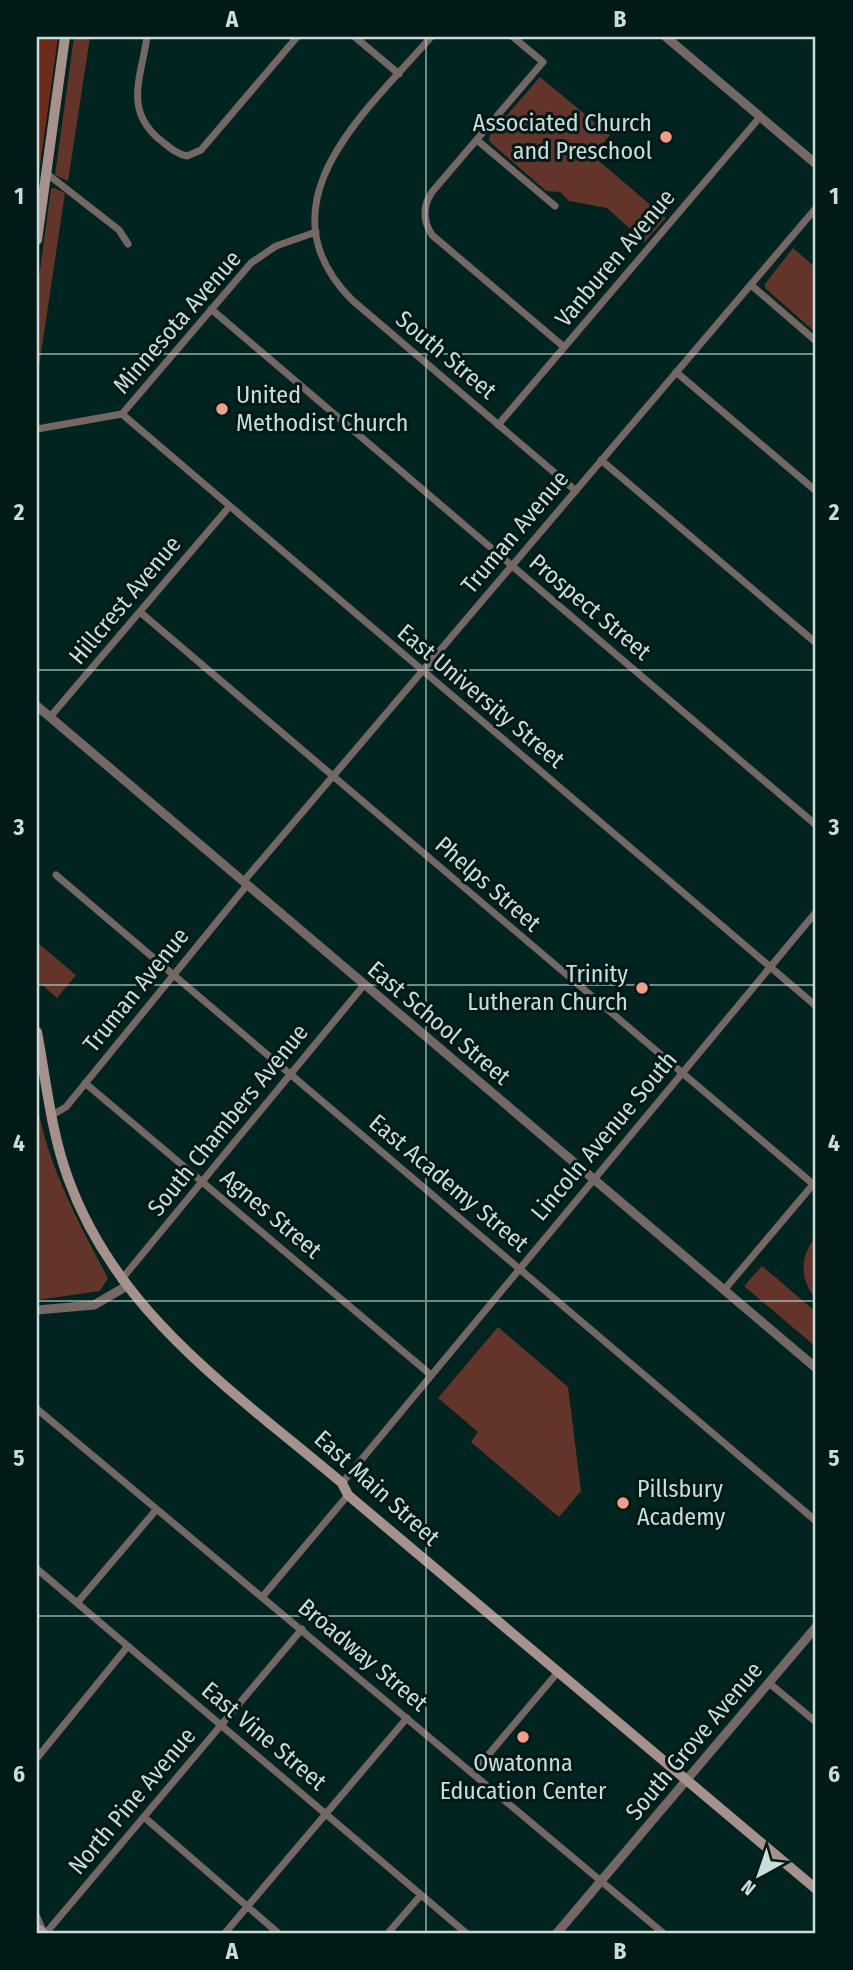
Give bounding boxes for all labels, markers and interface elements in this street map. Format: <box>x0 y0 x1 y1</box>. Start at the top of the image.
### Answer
text: A <box>225 5 239 33</box>
text: B <box>614 5 627 33</box>
place label: Associated Church and Preschool <box>473 109 652 165</box>
marker: Associated Church and Preschool <box>658 129 674 145</box>
text: 1 <box>14 182 24 210</box>
text: 1 <box>829 182 839 210</box>
street label: Vanburen Avenue <box>549 184 681 332</box>
street label: Minnesota Avenue <box>107 245 247 399</box>
street label: South Street <box>390 305 502 405</box>
place label: United Methodist Church <box>236 381 408 437</box>
marker: United Methodist Church <box>214 401 230 417</box>
street label: Truman Avenue <box>455 465 575 599</box>
text: 2 <box>13 498 25 526</box>
text: 2 <box>828 498 840 526</box>
street label: Hillcrest Avenue <box>63 530 187 670</box>
street label: Prospect Street <box>524 548 657 666</box>
street label: East University Street <box>392 618 570 774</box>
text: 3 <box>13 813 25 841</box>
text: 3 <box>828 813 840 841</box>
street label: Phelps Street <box>430 831 547 937</box>
street label: Truman Avenue <box>77 922 195 1058</box>
street label: East School Street <box>362 955 516 1091</box>
place label: Trinity Lutheran Church <box>467 960 628 1016</box>
marker: Trinity Lutheran Church <box>634 980 650 996</box>
street label: South Chambers Avenue <box>142 1018 314 1222</box>
street label: Lincoln Avenue South <box>525 1046 683 1226</box>
street label: East Academy Street <box>364 1108 534 1258</box>
text: 4 <box>13 1129 25 1157</box>
text: 4 <box>828 1129 840 1157</box>
street label: Agnes Street <box>215 1164 327 1264</box>
street label: East Main Street <box>309 1425 445 1552</box>
text: 5 <box>13 1444 25 1472</box>
text: 5 <box>828 1444 840 1472</box>
place label: Pillsbury Academy <box>637 1475 725 1531</box>
marker: Pillsbury Academy <box>615 1495 631 1511</box>
street label: Broadway Street <box>293 1593 433 1717</box>
street label: South Grove Avenue <box>620 1656 768 1826</box>
street label: East Vine Street <box>196 1676 332 1796</box>
street label: North Pine Avenue <box>63 1722 201 1880</box>
marker: Owatonna Education Center <box>515 1729 531 1745</box>
place label: Owatonna Education Center <box>440 1749 607 1805</box>
text: 6 <box>13 1760 25 1788</box>
text: 6 <box>828 1760 840 1788</box>
north arrow <box>724 1840 794 1910</box>
text: N <box>737 1875 760 1900</box>
text: A <box>225 1937 239 1965</box>
text: B <box>614 1937 627 1965</box>

